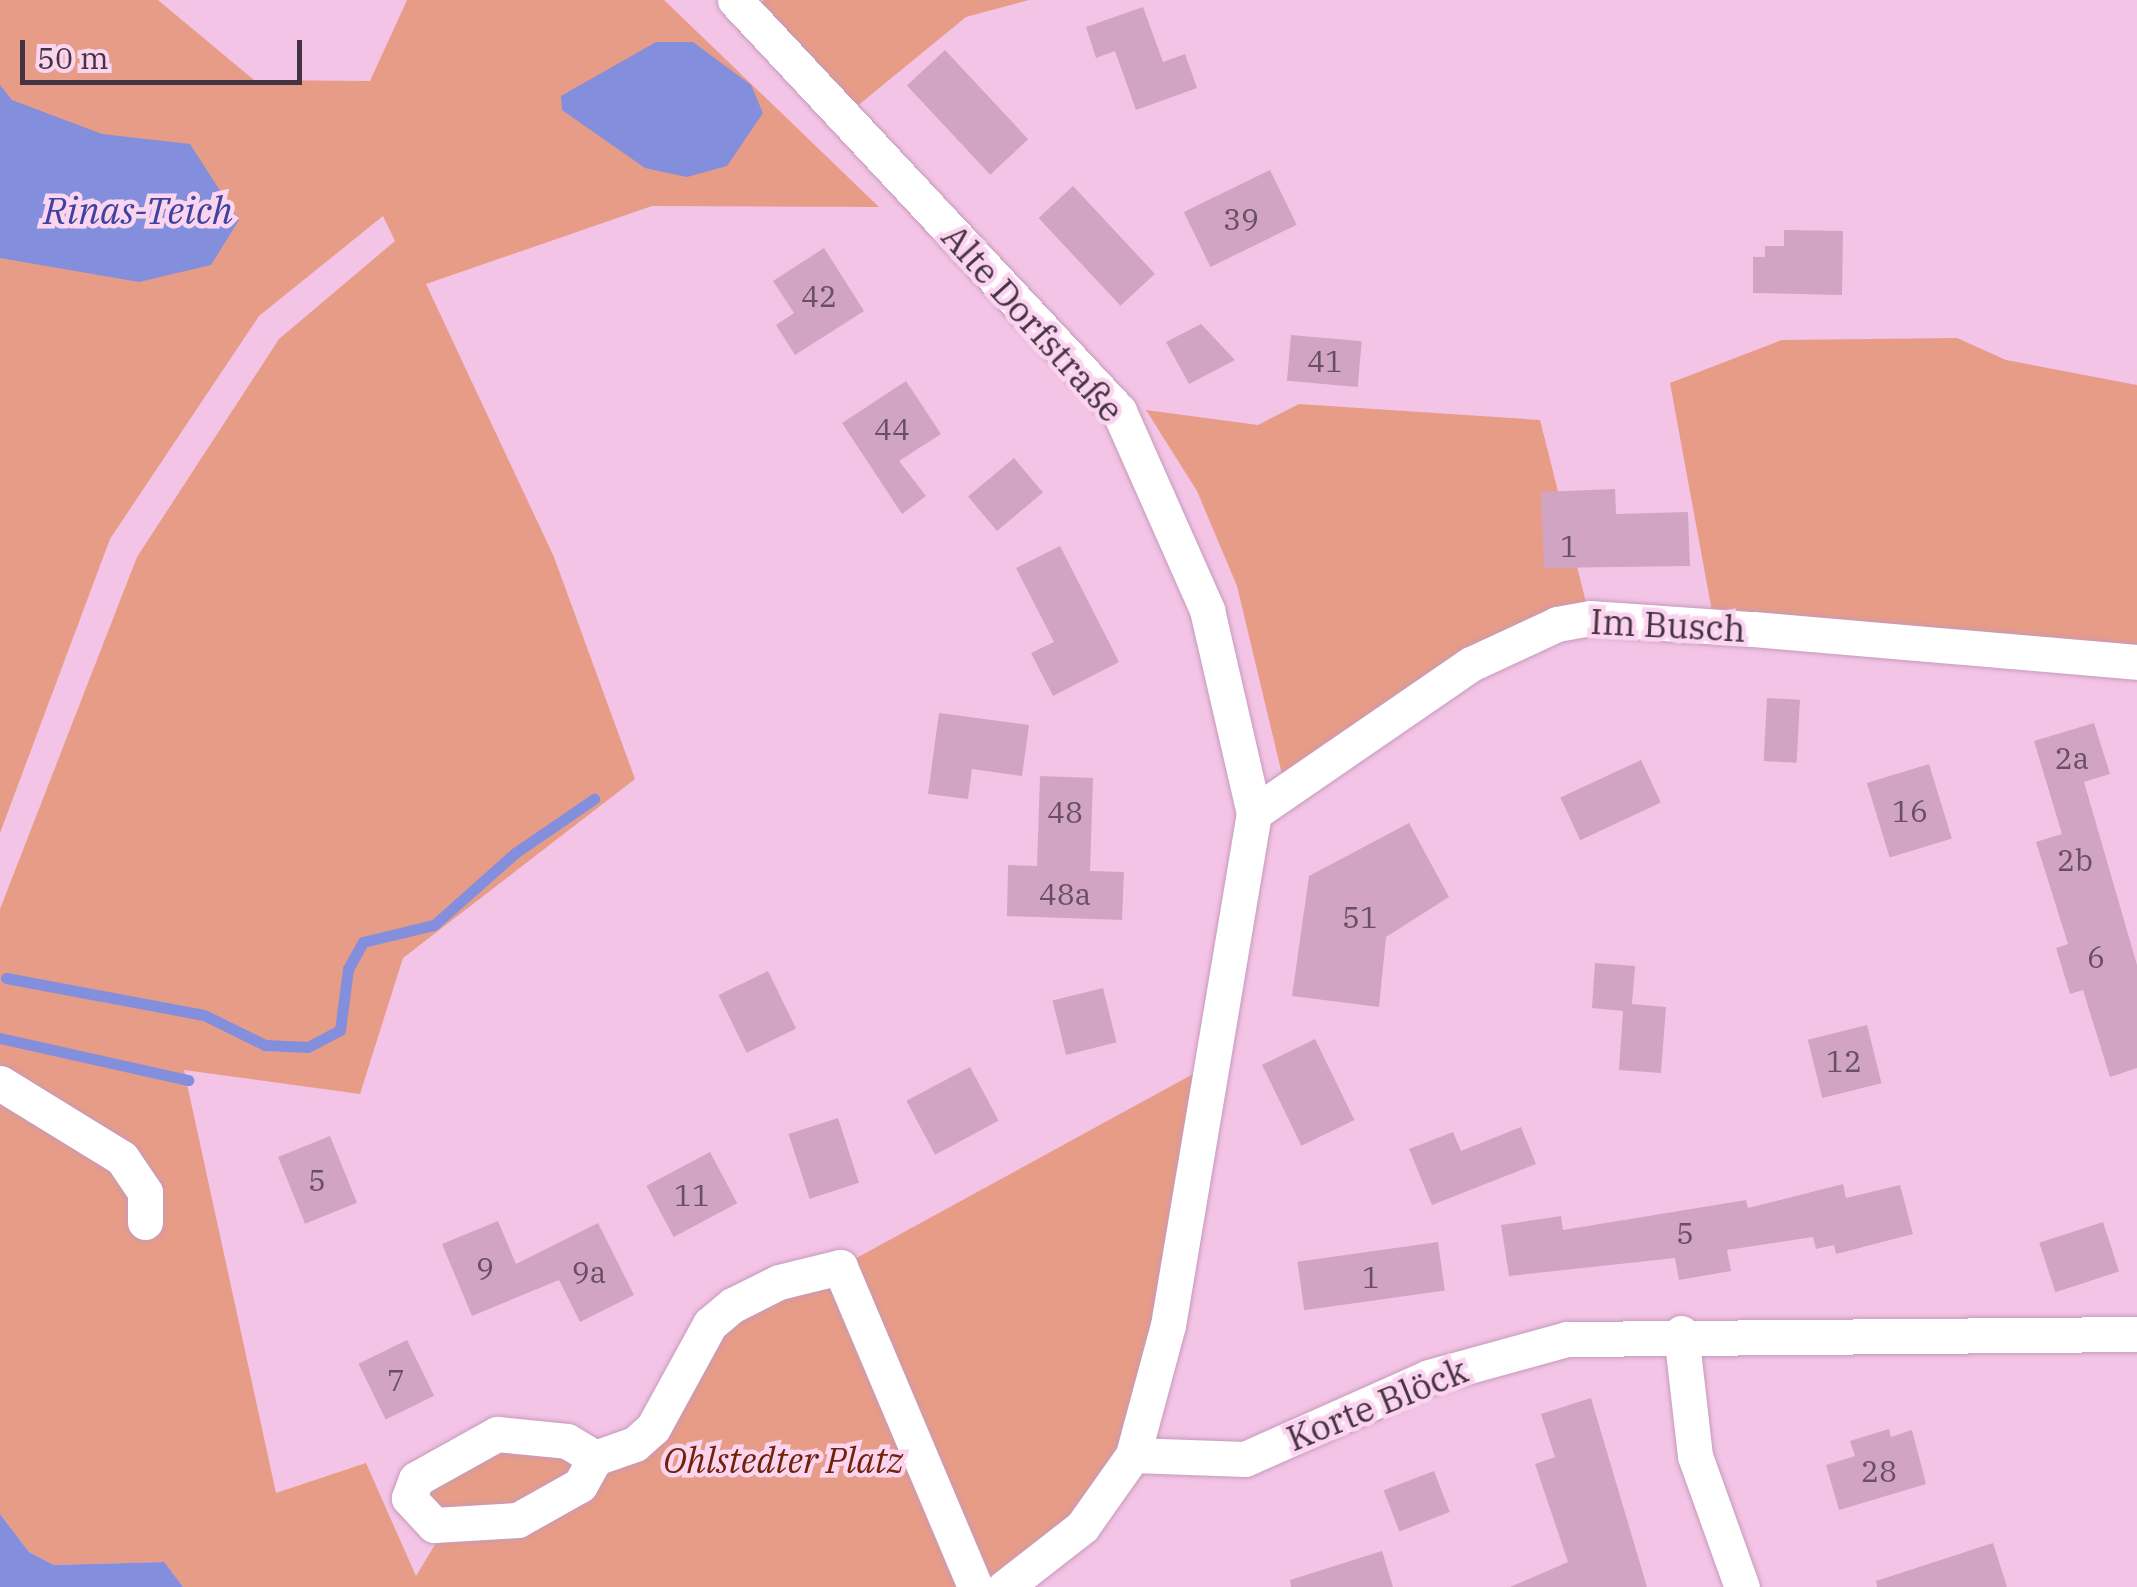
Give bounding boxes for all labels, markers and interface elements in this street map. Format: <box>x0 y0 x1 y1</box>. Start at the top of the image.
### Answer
scale bar <box>25 20 308 82</box>
text: 50 m <box>37 38 109 77</box>
water label: Rinas-Teich <box>43 187 233 233</box>
house number: 39 <box>1223 201 1259 237</box>
street label: Alte Dorfstraße <box>933 216 1133 430</box>
house number: 42 <box>801 278 837 314</box>
house number: 41 <box>1307 343 1343 379</box>
house number: 44 <box>874 411 910 447</box>
house number: 1 <box>1560 528 1578 564</box>
street label: Im Busch <box>1589 600 1747 650</box>
house number: 2a <box>2055 740 2089 776</box>
house number: 16 <box>1892 793 1928 829</box>
house number: 48 <box>1047 794 1083 830</box>
house number: 2b <box>2057 842 2093 878</box>
house number: 48a <box>1039 876 1091 912</box>
house number: 51 <box>1342 899 1378 935</box>
house number: 6 <box>2087 939 2105 975</box>
house number: 12 <box>1826 1043 1862 1079</box>
house number: 5 <box>308 1162 326 1198</box>
house number: 11 <box>674 1177 710 1213</box>
house number: 5 <box>1676 1215 1694 1251</box>
house number: 9 <box>476 1250 494 1286</box>
house number: 9a <box>572 1254 606 1290</box>
house number: 1 <box>1362 1259 1380 1295</box>
street label: Korte Blöck <box>1280 1349 1474 1459</box>
house number: 7 <box>387 1362 405 1398</box>
park label: Ohlstedter Platz <box>663 1439 903 1481</box>
house number: 28 <box>1861 1453 1897 1489</box>

